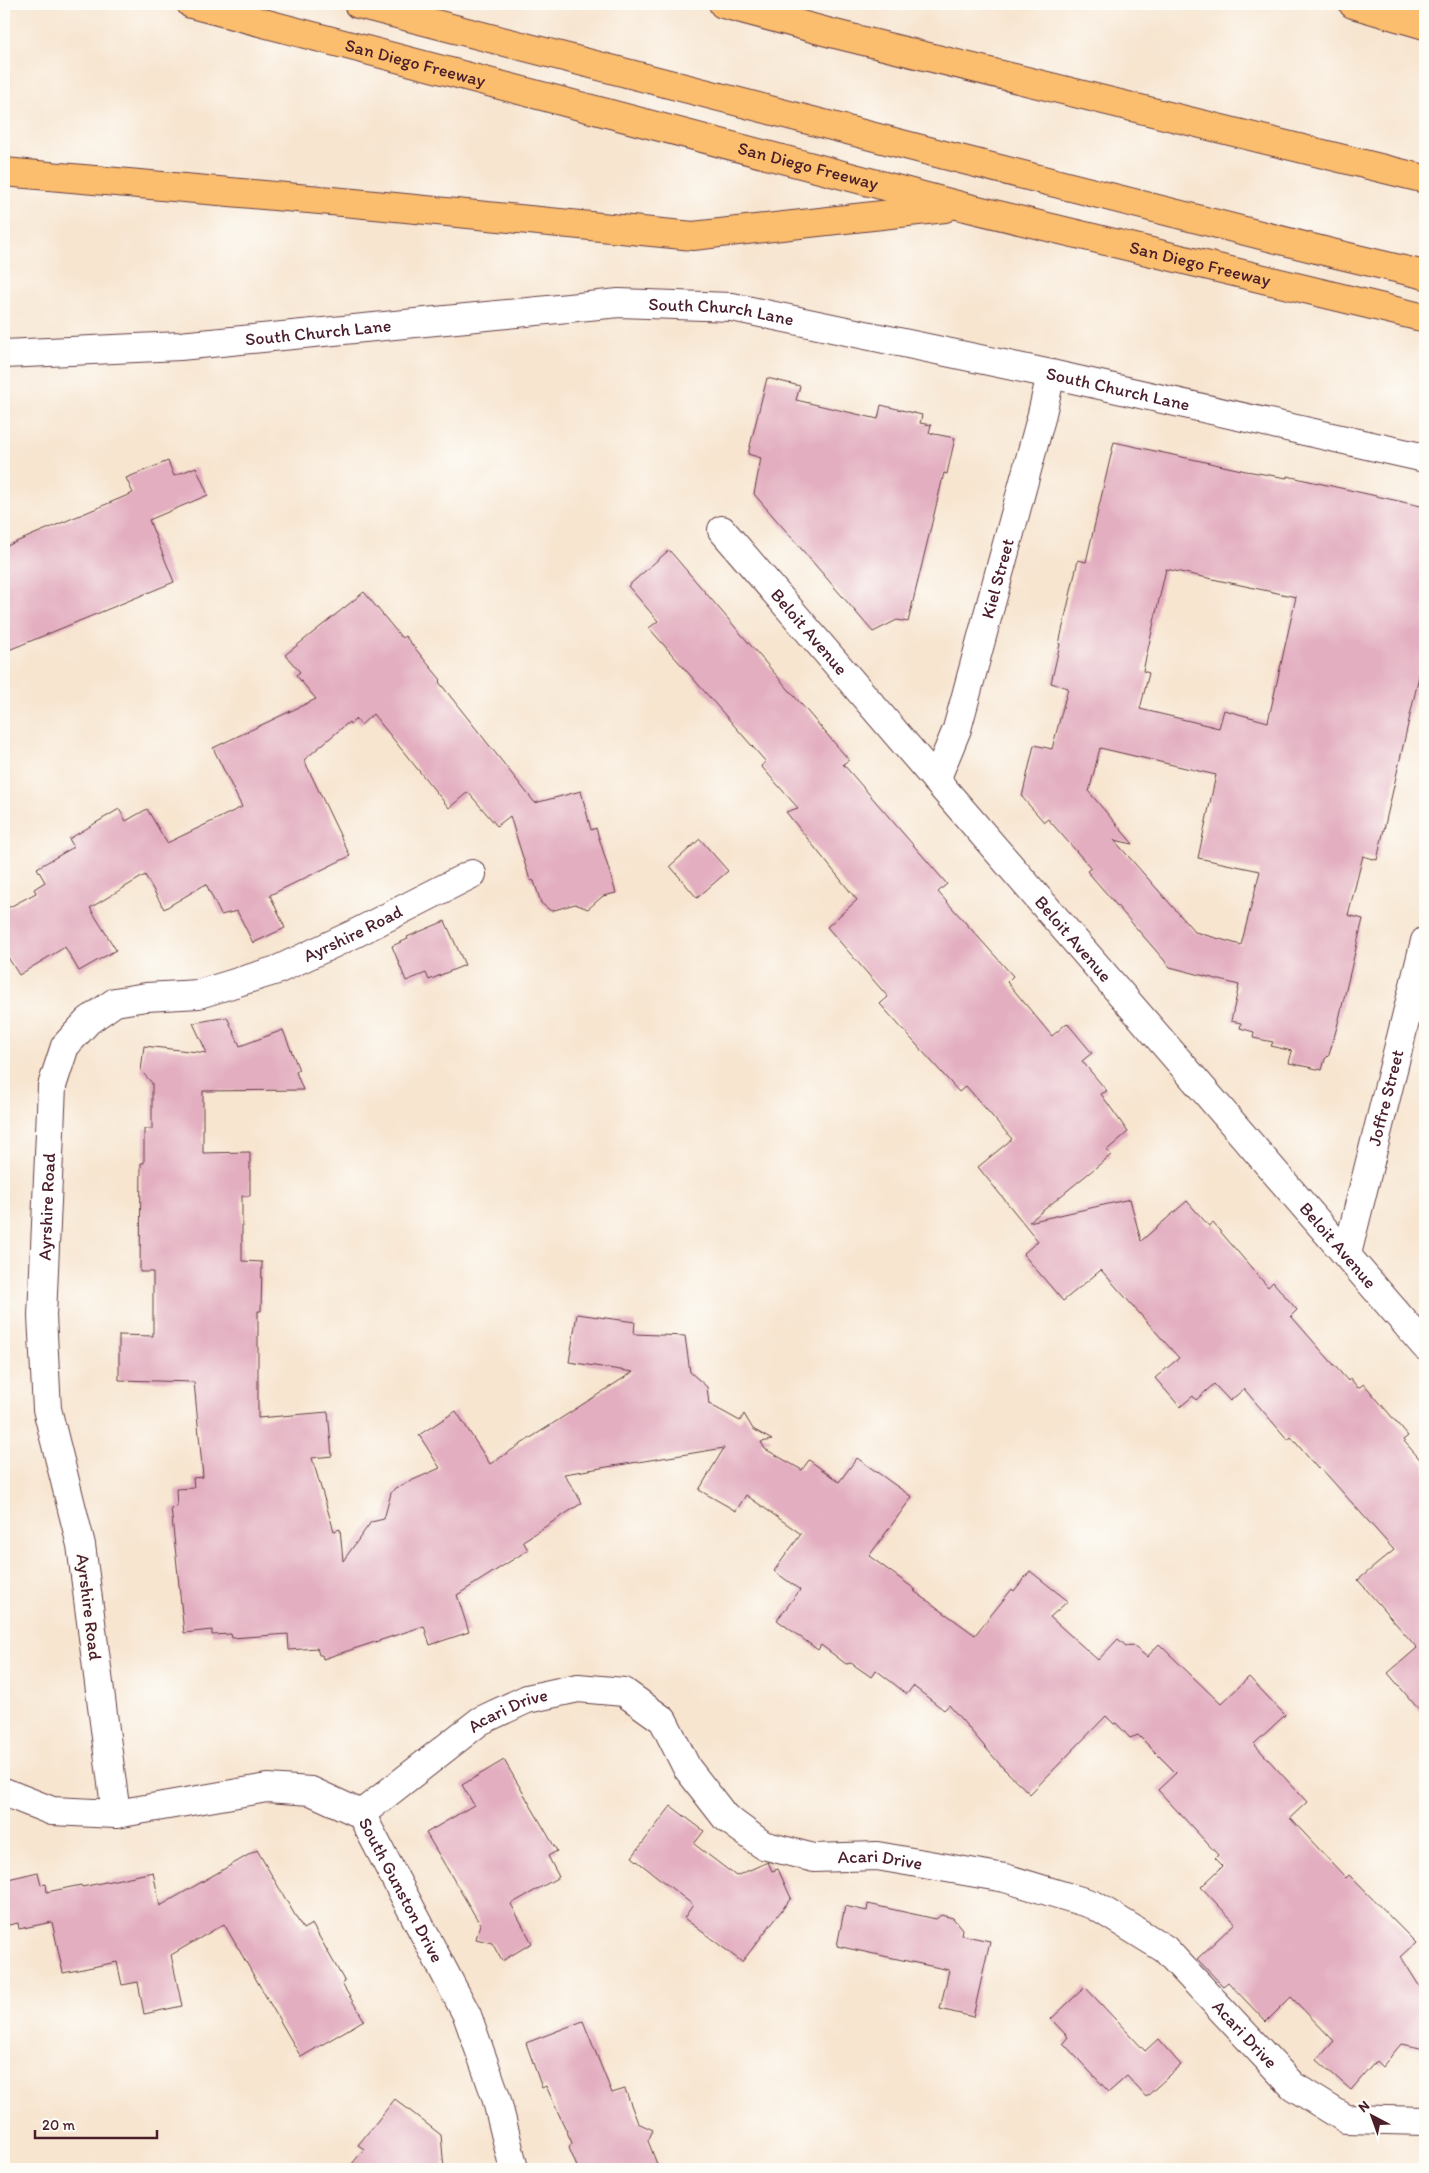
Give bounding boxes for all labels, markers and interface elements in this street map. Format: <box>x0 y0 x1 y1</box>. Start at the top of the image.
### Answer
street label: San Diego Freeway <box>343 34 489 92</box>
street label: San Diego Freeway <box>735 137 881 195</box>
street label: San Diego Freeway <box>1127 236 1273 291</box>
street label: South Church Lane <box>648 293 796 331</box>
street label: South Church Lane <box>244 314 392 351</box>
street label: South Church Lane <box>1044 362 1192 416</box>
street label: Kiel Street <box>976 536 1019 621</box>
street label: Beloit Avenue <box>766 584 852 680</box>
street label: Beloit Avenue <box>1030 891 1117 987</box>
street label: Ayrshire Road <box>300 900 406 967</box>
street label: Joffre Street <box>1363 1047 1409 1148</box>
street label: Ayrshire Road <box>33 1152 60 1261</box>
street label: Beloit Avenue <box>1295 1198 1381 1293</box>
street label: Ayrshire Road <box>72 1552 106 1662</box>
street label: Acari Drive <box>463 1684 550 1738</box>
street label: South Gunston Drive <box>354 1814 448 1966</box>
street label: Acari Drive <box>837 1845 924 1875</box>
street label: Acari Drive <box>1208 1996 1282 2073</box>
north arrow <box>1346 2090 1396 2140</box>
text: N <box>1355 2097 1373 2116</box>
scale bar <box>35 2108 158 2140</box>
text: 20 m <box>42 2116 76 2134</box>

